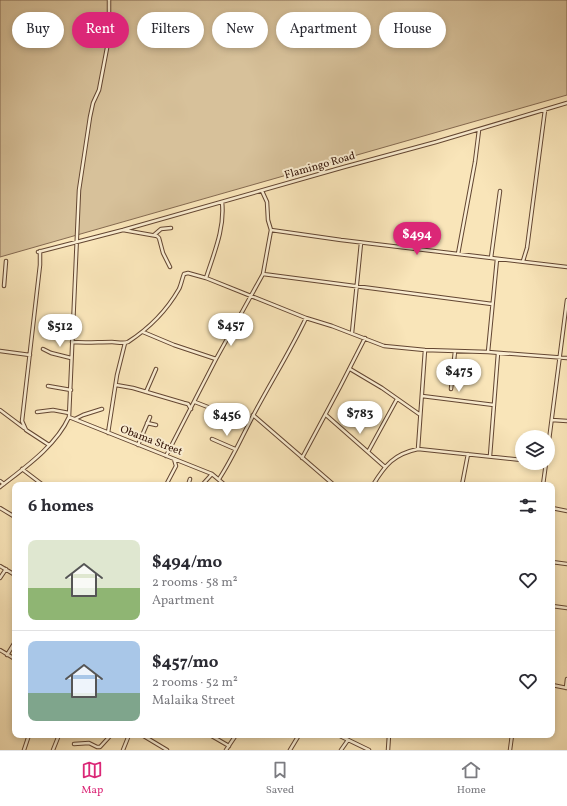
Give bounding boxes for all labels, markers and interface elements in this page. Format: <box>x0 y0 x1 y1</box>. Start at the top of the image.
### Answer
chip: Buy <box>12 12 64 48</box>
chip: Rent <box>72 12 129 48</box>
chip: Filters <box>137 12 204 48</box>
chip: New <box>212 12 268 48</box>
chip: Apartment <box>276 12 371 48</box>
chip: House <box>379 12 446 48</box>
street label: Flamingo Road <box>283 149 357 183</box>
pin: $494 <box>393 222 441 256</box>
text: $494 <box>402 226 432 244</box>
pin: $457 <box>207 313 255 347</box>
pin: $512 <box>36 314 84 348</box>
text: $457 <box>217 317 245 335</box>
text: $512 <box>47 318 73 336</box>
pin: $475 <box>435 359 483 393</box>
text: $475 <box>445 363 473 381</box>
pin: $783 <box>336 401 384 435</box>
pin: $456 <box>203 403 251 437</box>
text: $783 <box>347 405 374 423</box>
text: $456 <box>213 407 241 425</box>
street label: Obama Street <box>118 422 185 460</box>
map controls <box>515 430 555 470</box>
button: layers <box>515 430 555 470</box>
text: 6 homes <box>28 495 94 518</box>
icon: filters <box>517 495 539 517</box>
text: $494/mo <box>152 551 222 574</box>
icon: home <box>60 556 108 604</box>
icon: heart <box>517 569 539 591</box>
text: 2 rooms · 58 m² <box>152 574 237 592</box>
text: Apartment <box>152 592 215 610</box>
text: $457/mo <box>152 651 218 674</box>
icon: home <box>60 657 108 705</box>
icon: heart <box>517 670 539 692</box>
text: 2 rooms · 52 m² <box>152 674 238 692</box>
text: Malaika Street <box>152 692 235 710</box>
tab: Map <box>81 759 103 798</box>
tab: Saved <box>266 759 294 798</box>
tab: Home <box>457 759 486 798</box>

